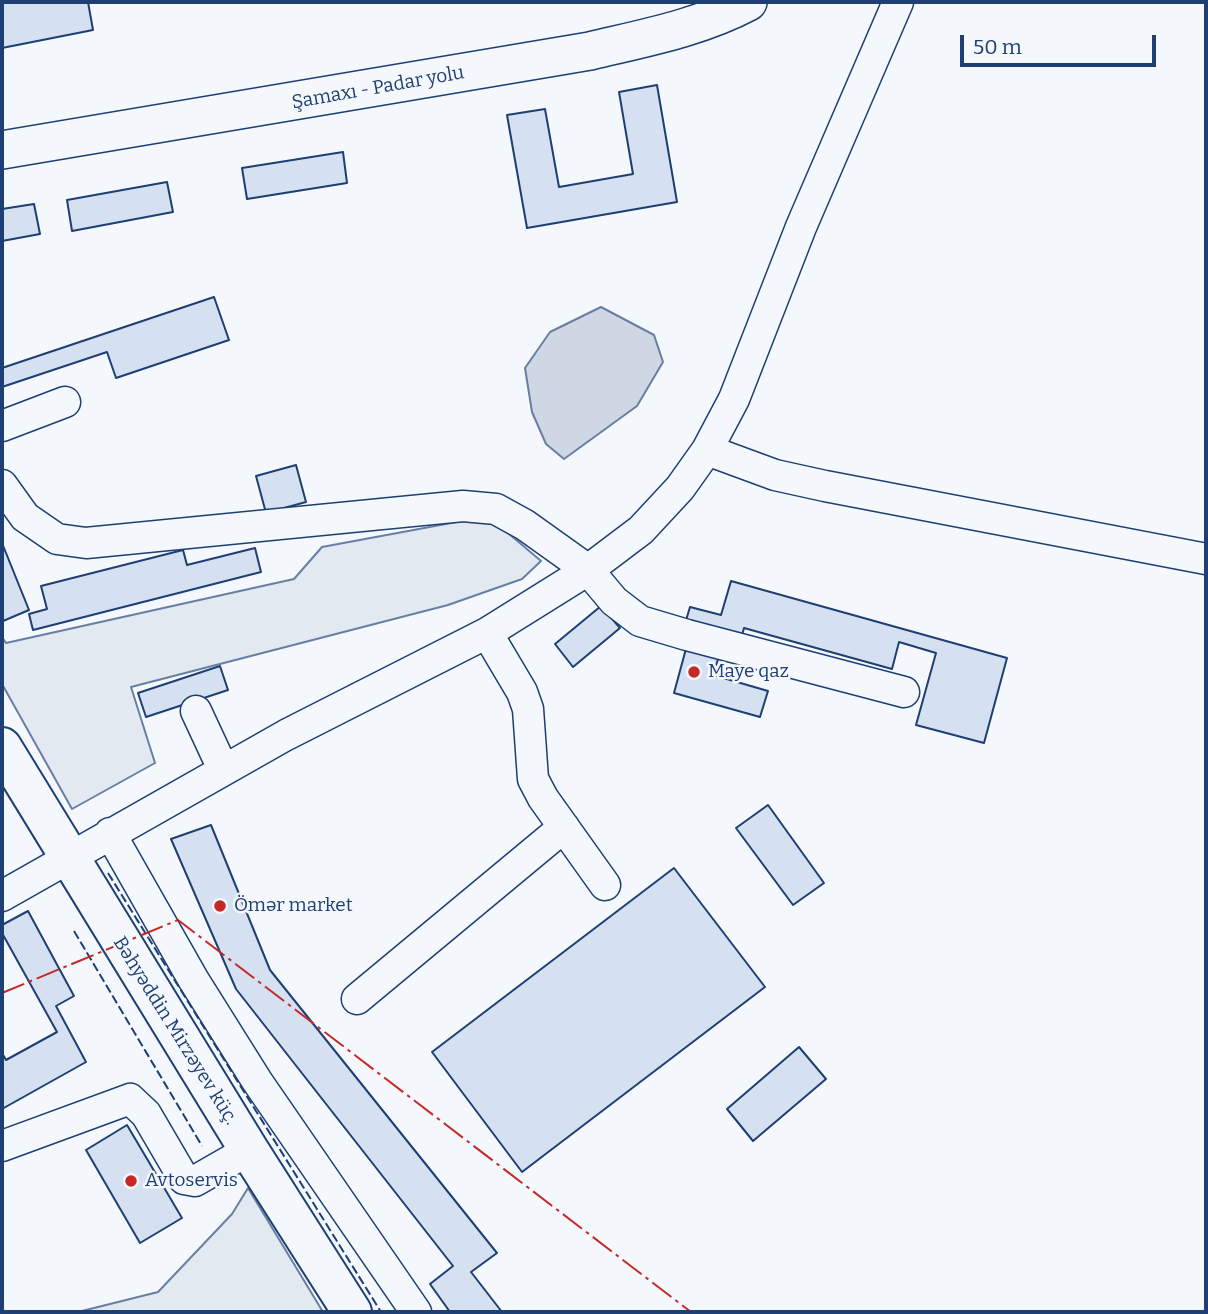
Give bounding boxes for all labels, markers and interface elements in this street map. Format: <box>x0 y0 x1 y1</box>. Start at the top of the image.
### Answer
scale bar <box>963 21 1159 65</box>
text: 50 m <box>973 34 1022 60</box>
street label: Şamaxı - Padar yolu <box>290 62 466 114</box>
place label: Maye qaz <box>708 661 789 683</box>
marker: Maye qaz <box>686 664 702 680</box>
place label: Ömər market <box>234 895 353 917</box>
marker: Ömər market <box>212 898 228 914</box>
street label: Bəhyəddin Mirzəyev küç. <box>108 933 242 1129</box>
place label: Avtoservis <box>145 1170 238 1192</box>
marker: Avtoservis <box>123 1173 139 1189</box>

